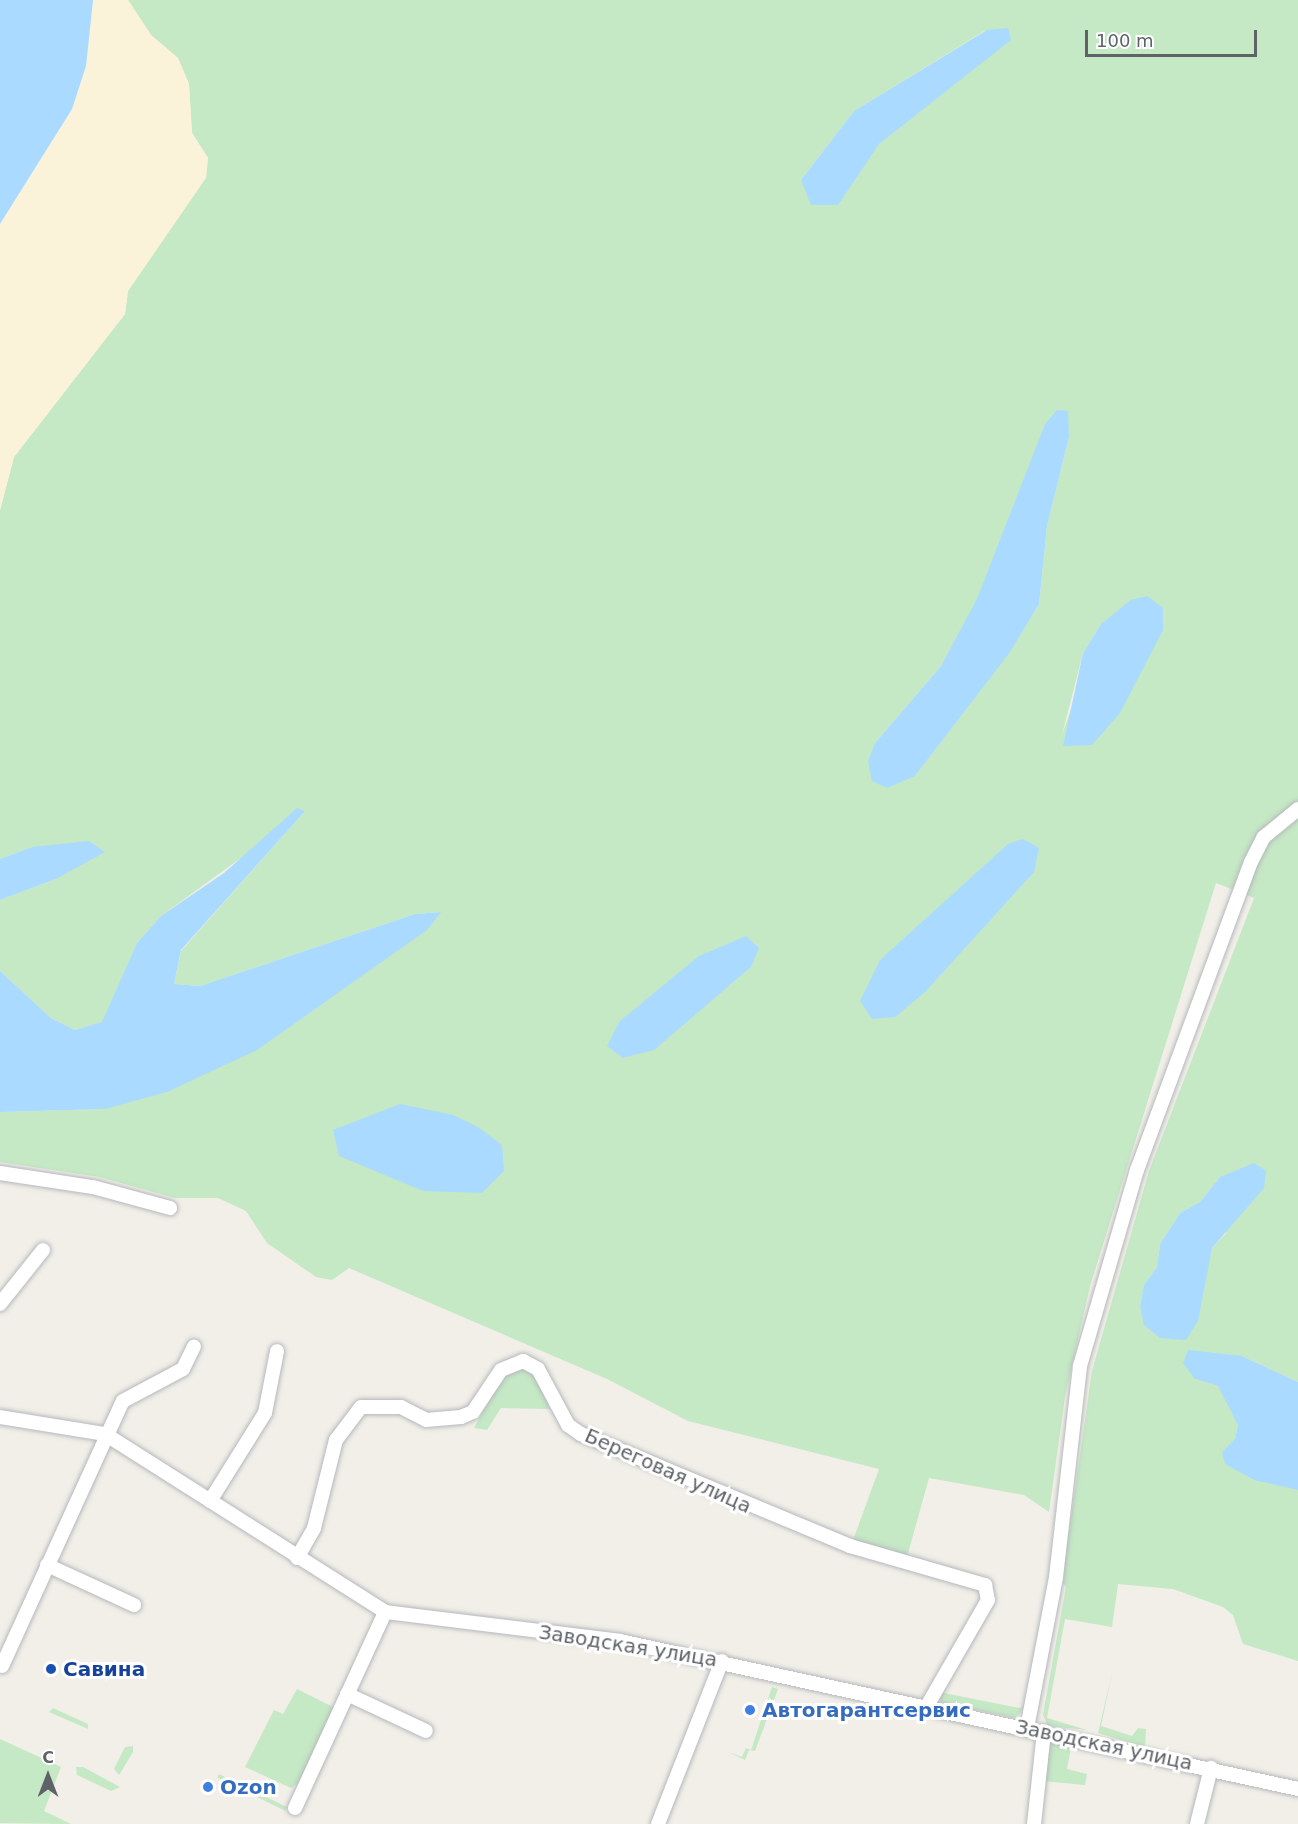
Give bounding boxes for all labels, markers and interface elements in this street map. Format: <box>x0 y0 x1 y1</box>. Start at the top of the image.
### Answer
scale bar <box>1088 18 1260 56</box>
text: 100 m <box>1096 30 1154 51</box>
street label: Береговая улица <box>581 1423 755 1519</box>
street label: Заводская улица <box>537 1620 719 1672</box>
place label: Савина <box>63 1657 145 1681</box>
marker: Савина <box>44 1662 58 1676</box>
place label: Автогарантсервис <box>762 1698 971 1722</box>
marker: Автогарантсервис <box>743 1703 757 1717</box>
street label: Заводская улица <box>1013 1715 1195 1775</box>
north arrow <box>18 1746 78 1806</box>
text: С <box>42 1748 54 1767</box>
place label: Ozon <box>220 1775 277 1799</box>
marker: Ozon <box>201 1780 215 1794</box>

